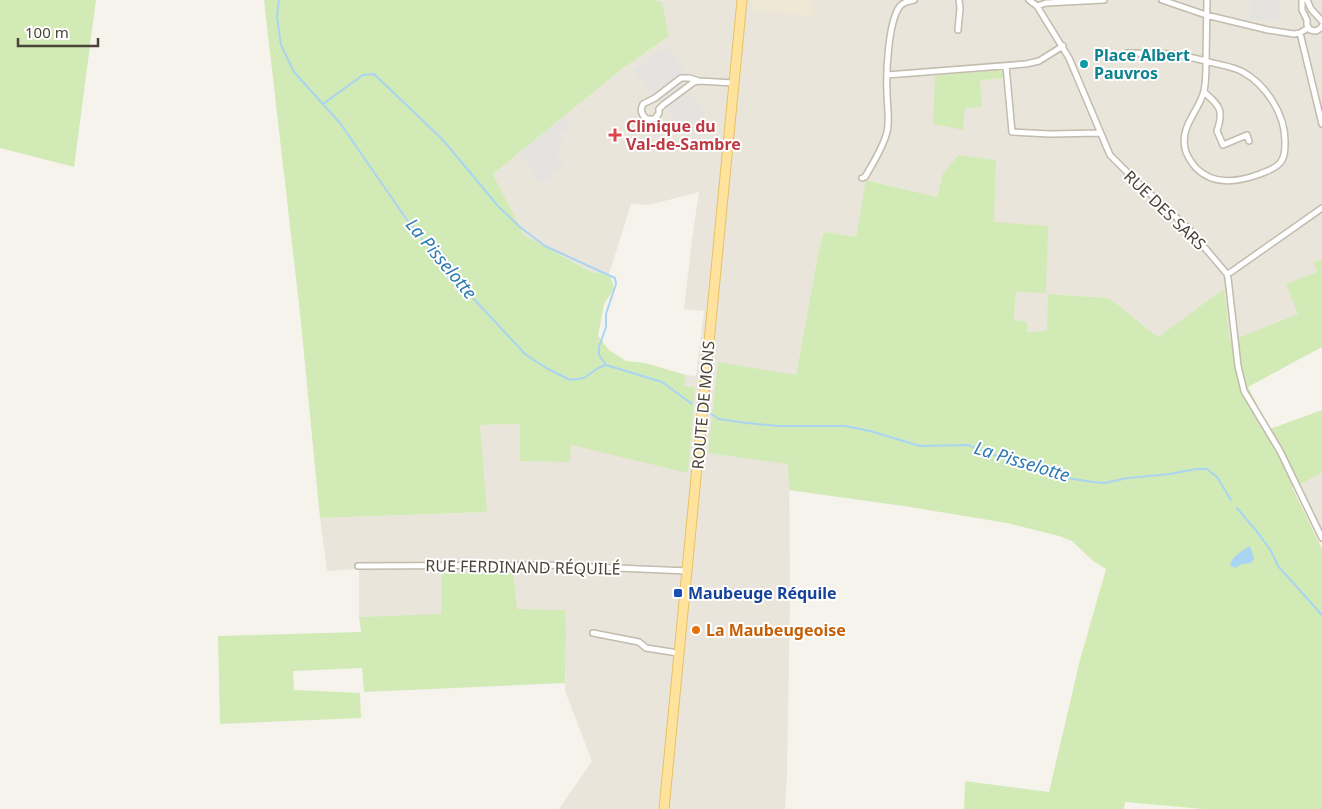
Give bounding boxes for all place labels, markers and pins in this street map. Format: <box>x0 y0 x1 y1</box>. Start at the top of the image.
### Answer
place label: Place Albert Pauvros <box>1094 44 1190 84</box>
marker: Place Albert Pauvros <box>1078 58 1090 70</box>
place label: Clinique du Val-de-Sambre <box>626 115 741 155</box>
marker: Clinique du Val-de-Sambre <box>608 128 622 142</box>
place label: Maubeuge Réquile <box>688 582 837 604</box>
marker: Maubeuge Réquile <box>672 587 684 599</box>
place label: La Maubeugeoise <box>706 619 846 641</box>
marker: La Maubeugeoise <box>690 624 702 636</box>

